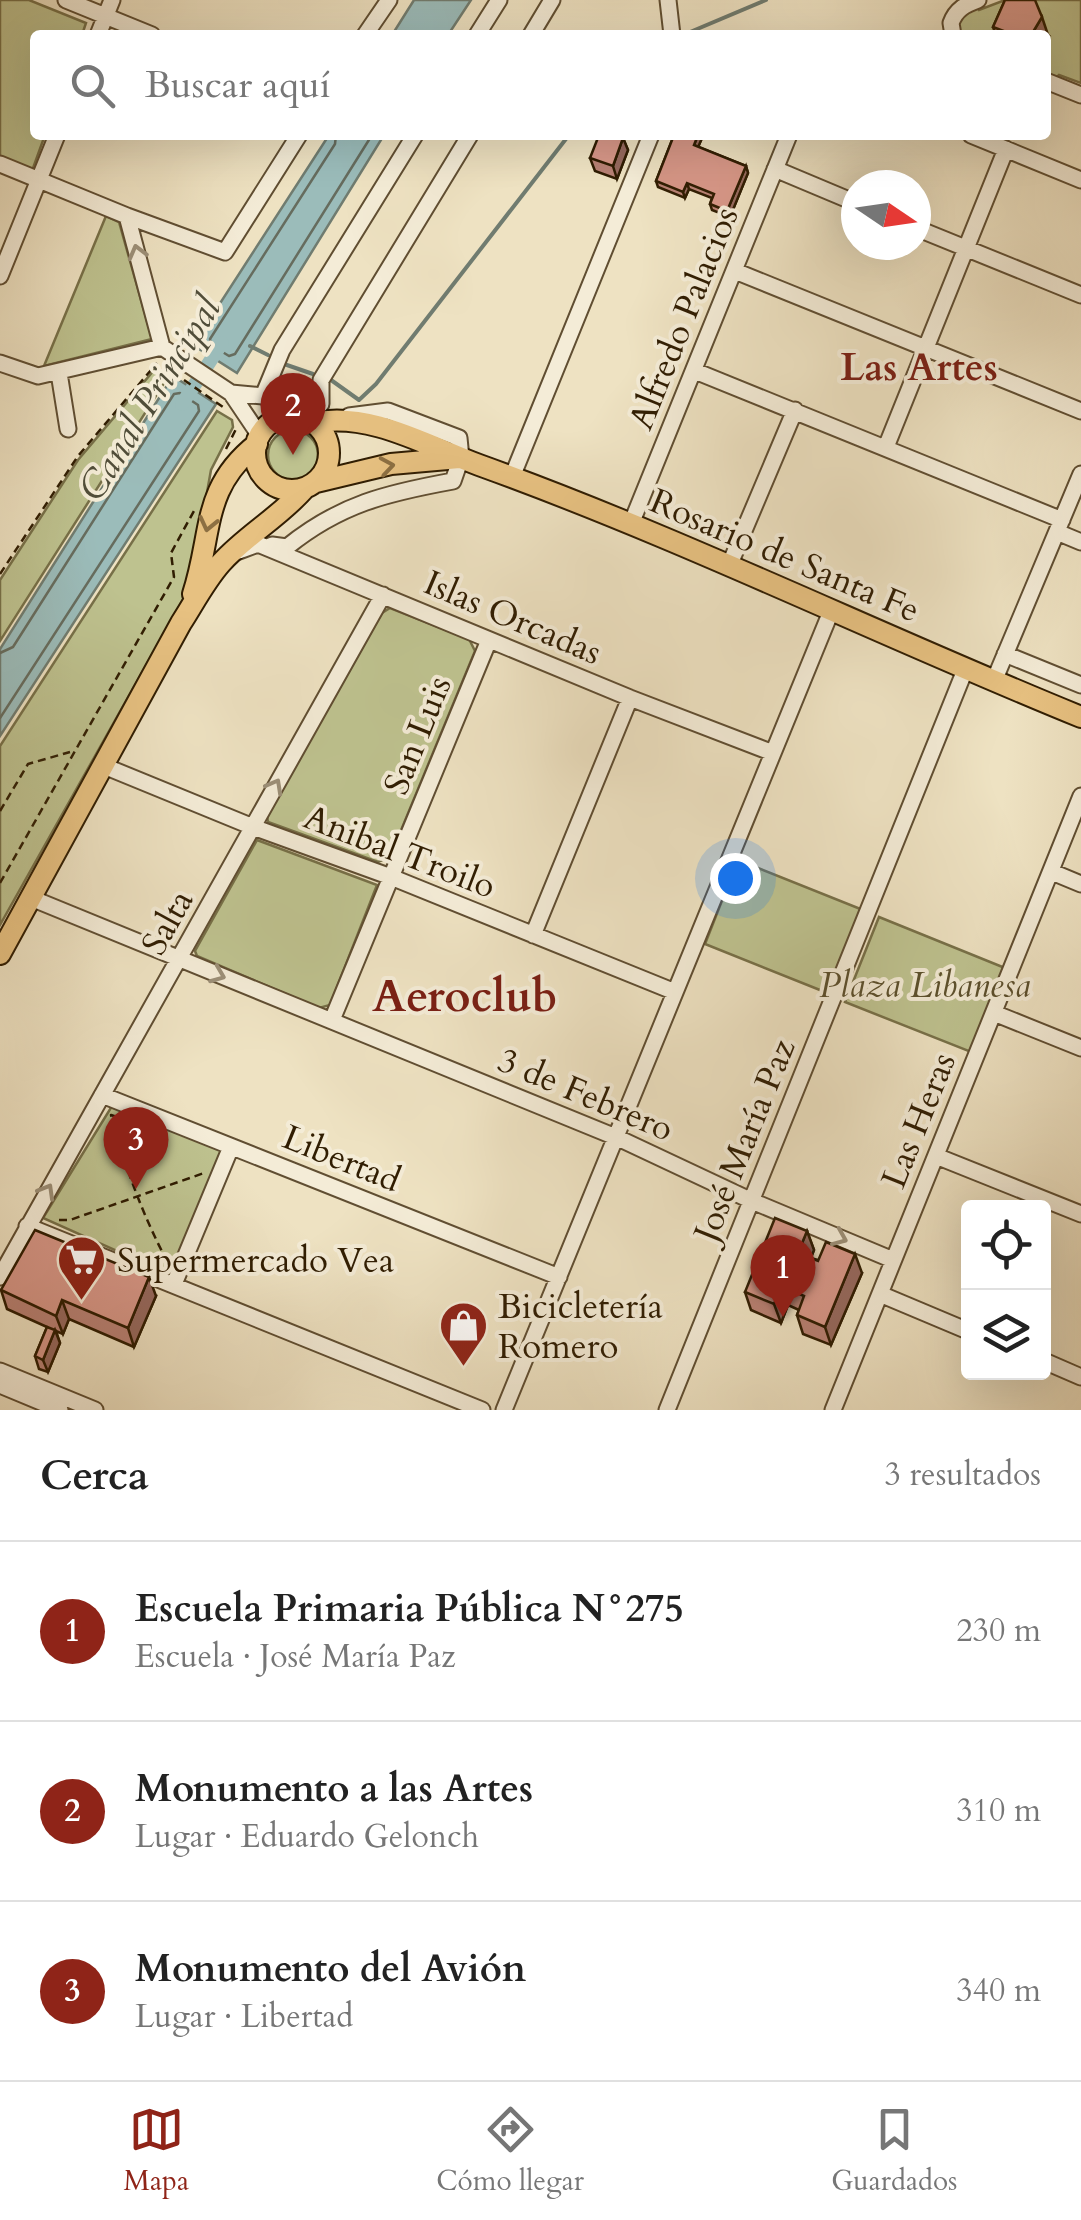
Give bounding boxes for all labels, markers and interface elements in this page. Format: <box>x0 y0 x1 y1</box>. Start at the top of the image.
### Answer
search box <box>30 30 1051 140</box>
icon: search <box>65 58 120 113</box>
text: Buscar aquí <box>145 59 331 111</box>
north arrow <box>841 170 931 260</box>
street label: Alfredo Palacios <box>617 200 750 437</box>
one-way arrow <box>127 244 148 261</box>
water label: Canal Principal <box>66 285 234 511</box>
district label: Las Artes <box>840 342 998 394</box>
pin: 2 <box>260 372 326 455</box>
one-way arrow <box>379 456 395 477</box>
street label: Rosario de Santa Fe <box>642 477 927 634</box>
one-way arrow <box>199 515 220 532</box>
street label: Islas Orcadas <box>417 559 609 677</box>
street label: San Luis <box>372 669 463 802</box>
one-way arrow <box>263 779 283 797</box>
street label: Anibal Troilo <box>297 793 502 911</box>
your location <box>710 853 761 904</box>
street label: Salta <box>130 881 205 964</box>
park label: Plaza Libanesa <box>819 962 1031 1010</box>
one-way arrow <box>208 964 226 984</box>
district label: Aeroclub <box>372 966 558 1027</box>
street label: José María Paz <box>681 1032 807 1253</box>
street label: 3 de Febrero <box>491 1036 681 1153</box>
street label: Las Heras <box>870 1045 968 1195</box>
pin: 3 <box>104 1106 168 1189</box>
street label: Libertad <box>275 1114 408 1204</box>
one-way arrow <box>35 1184 54 1202</box>
map controls <box>961 1200 1051 1380</box>
button: locate <box>961 1200 1051 1290</box>
one-way arrow <box>830 1226 848 1246</box>
supermarket icon: Supermercado Vea <box>56 1234 108 1302</box>
pin: 1 <box>750 1234 816 1317</box>
place label: Supermercado Vea <box>117 1237 394 1285</box>
place label: Bicicletería Romero <box>498 1283 663 1371</box>
button: layers <box>961 1290 1051 1380</box>
shop icon: Bicicletería Romero <box>437 1300 489 1368</box>
text: Cerca <box>40 1447 149 1504</box>
text: 3 resultados <box>884 1453 1041 1497</box>
text: Escuela Primaria Pública N°275 <box>135 1583 684 1635</box>
text: 1 <box>64 1609 81 1653</box>
text: 230 m <box>956 1609 1041 1653</box>
text: Escuela · José María Paz <box>135 1635 455 1679</box>
text: Monumento a las Artes <box>135 1763 533 1815</box>
text: 2 <box>64 1789 81 1833</box>
text: 310 m <box>956 1789 1041 1833</box>
text: Lugar · Eduardo Gelonch <box>135 1815 479 1859</box>
text: Monumento del Avión <box>135 1943 526 1995</box>
text: 3 <box>64 1969 81 2013</box>
text: 340 m <box>956 1969 1041 2013</box>
text: Lugar · Libertad <box>135 1995 353 2039</box>
tab: Mapa <box>124 2102 189 2200</box>
tab: Cómo llegar <box>436 2102 584 2200</box>
tab: Guardados <box>831 2102 957 2200</box>

